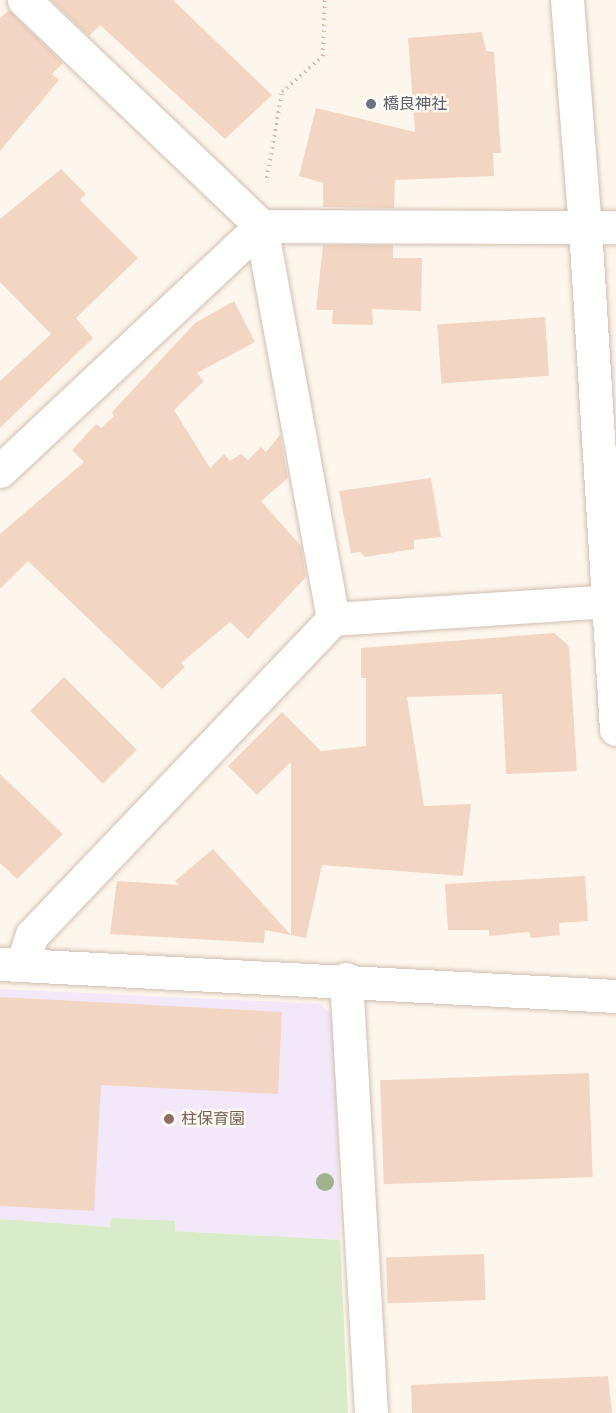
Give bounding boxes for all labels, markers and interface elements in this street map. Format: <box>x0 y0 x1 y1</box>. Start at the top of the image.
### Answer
place label: 橋良神社 <box>383 94 447 114</box>
marker: 橋良神社 <box>364 97 378 111</box>
place label: 柱保育園 <box>181 1109 245 1129</box>
marker: 柱保育園 <box>162 1112 176 1126</box>

